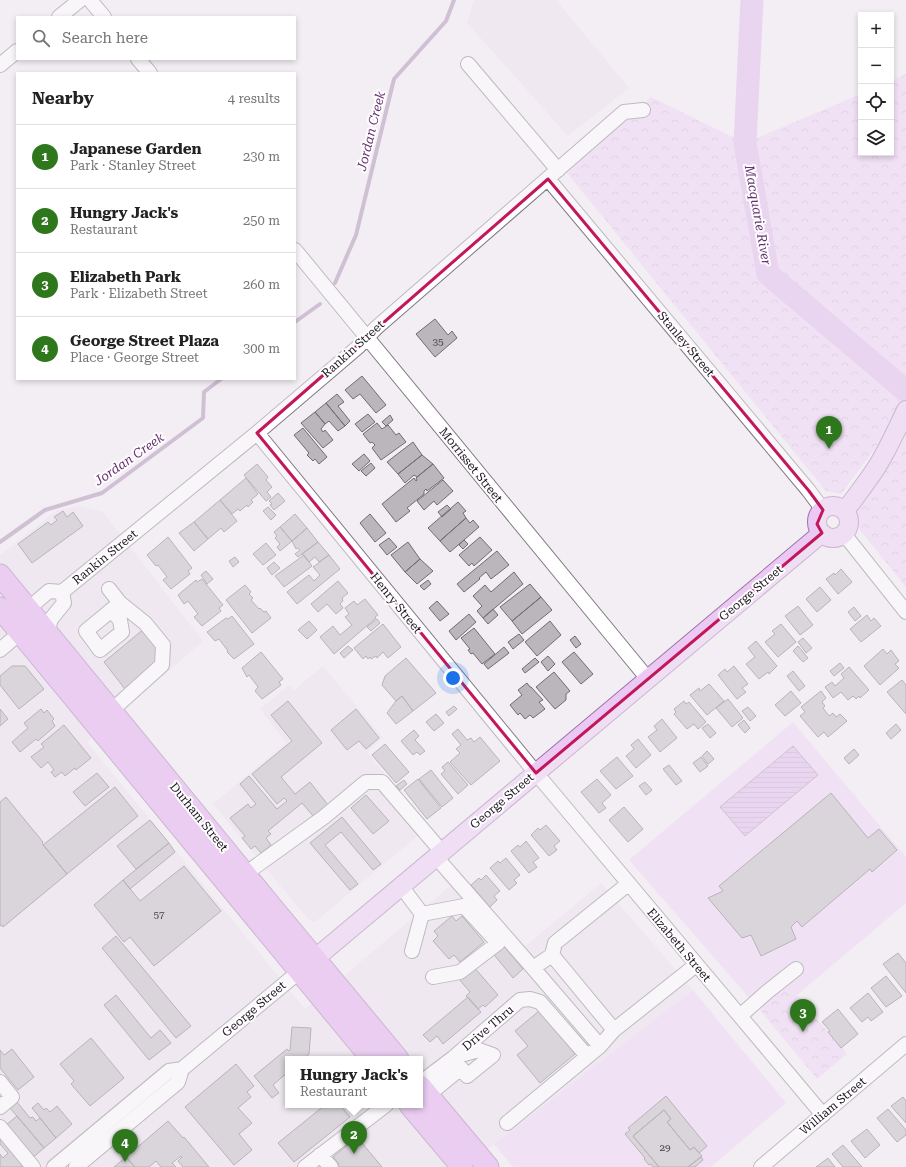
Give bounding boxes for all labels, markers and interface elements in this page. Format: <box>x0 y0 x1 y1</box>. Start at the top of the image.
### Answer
map controls <box>858 12 894 156</box>
button: + <box>858 12 894 48</box>
search box <box>16 16 296 60</box>
icon: search <box>30 27 52 49</box>
text: Search here <box>62 29 148 47</box>
button: − <box>858 48 894 84</box>
button: locate <box>858 84 894 120</box>
text: Nearby <box>32 88 94 108</box>
water label: Jordan Creek <box>354 89 388 173</box>
text: 4 results <box>228 91 280 106</box>
button: layers <box>858 120 894 156</box>
text: Japanese Garden <box>70 140 202 158</box>
text: 1 <box>41 149 49 164</box>
text: 230 m <box>243 149 280 164</box>
text: Park · Stanley Street <box>70 158 196 173</box>
water label: Macquarie River <box>742 163 774 267</box>
text: Hungry Jack's <box>70 204 178 222</box>
text: 2 <box>41 213 49 228</box>
text: 250 m <box>243 213 280 228</box>
text: Restaurant <box>70 222 138 237</box>
text: Elizabeth Park <box>70 268 181 286</box>
text: 3 <box>41 277 49 292</box>
text: 260 m <box>243 277 280 292</box>
text: Park · Elizabeth Street <box>70 286 208 301</box>
street label: Stanley Street <box>655 309 718 380</box>
street label: Rankin Street <box>319 317 387 381</box>
text: George Street Plaza <box>70 332 219 350</box>
house number: 35 <box>432 336 444 347</box>
text: 4 <box>41 341 49 356</box>
text: 300 m <box>243 341 280 356</box>
text: Place · George Street <box>70 350 199 365</box>
pin: 1 <box>816 416 842 449</box>
street label: Morrisset Street <box>437 425 506 506</box>
water label: Jordan Creek <box>91 429 167 489</box>
street label: Rankin Street <box>70 526 140 587</box>
street label: George Street <box>716 562 786 624</box>
street label: Henry Street <box>367 570 425 637</box>
your location <box>443 668 463 688</box>
street label: George Street <box>467 770 537 832</box>
street label: Durham Street <box>167 780 231 855</box>
street label: Elizabeth Street <box>644 905 714 985</box>
house number: 57 <box>153 909 165 920</box>
street label: George Street <box>219 978 289 1040</box>
pin: 3 <box>790 999 816 1032</box>
street label: Drive Thru <box>460 1002 517 1053</box>
popup <box>285 1056 423 1108</box>
text: Hungry Jack's <box>300 1066 408 1084</box>
street label: William Street <box>797 1074 869 1138</box>
text: Restaurant <box>300 1084 367 1099</box>
pin: 2 <box>341 1121 367 1154</box>
pin: 4 <box>112 1129 138 1162</box>
house number: 29 <box>659 1142 671 1153</box>

